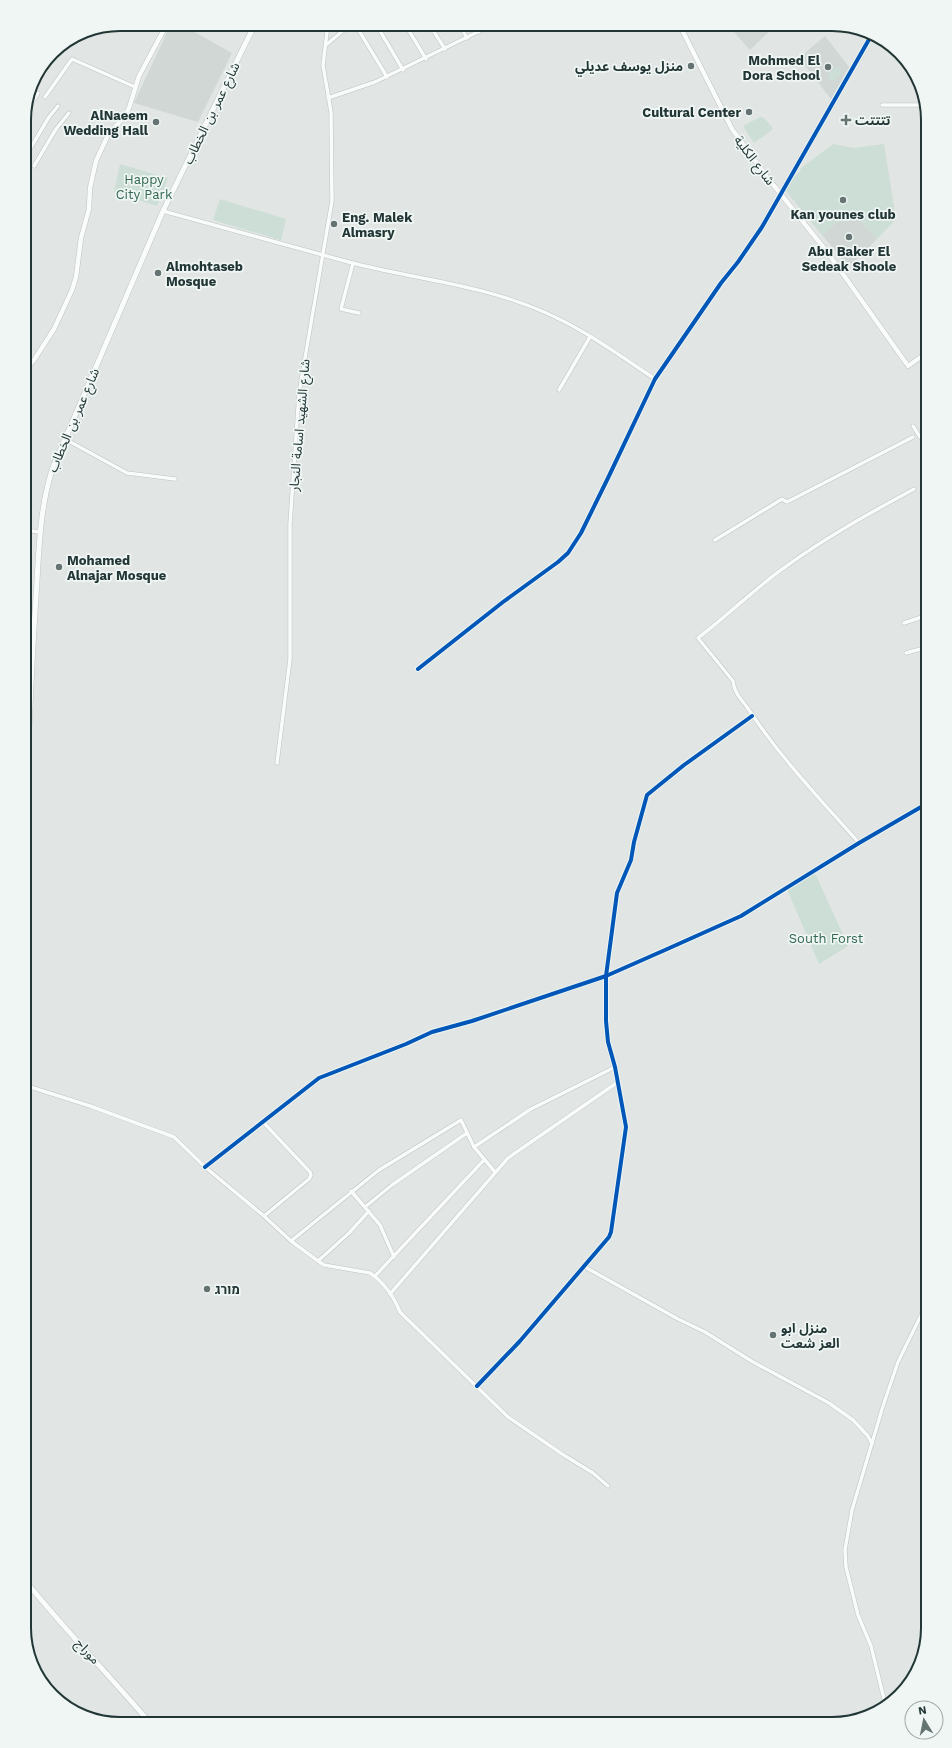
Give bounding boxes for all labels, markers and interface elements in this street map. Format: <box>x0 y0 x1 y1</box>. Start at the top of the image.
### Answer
place label: Mohmed El Dora School <box>743 53 821 83</box>
place label: منزل يوسف عديلي <box>575 59 683 77</box>
street label: شارع عمر بن الخطاب <box>180 60 245 168</box>
marker: منزل يوسف عديلي <box>686 61 696 71</box>
marker: Mohmed El Dora School <box>823 62 833 72</box>
place label: Cultural Center <box>642 105 741 120</box>
marker: Cultural Center <box>744 107 754 117</box>
place label: AlNaeem Wedding Hall <box>63 108 149 138</box>
place label: تتتتت <box>855 113 891 128</box>
marker: تتتتت <box>840 114 852 126</box>
marker: AlNaeem Wedding Hall <box>151 117 161 127</box>
street label: شارع الكلية <box>729 133 778 190</box>
park label: Happy City Park <box>116 172 173 202</box>
marker: Kan younes club <box>838 195 848 205</box>
place label: Kan younes club <box>790 207 896 222</box>
place label: Eng. Malek Almasry <box>342 210 413 240</box>
marker: Eng. Malek Almasry <box>329 219 339 229</box>
marker: Abu Baker El Sedeak Shoole <box>844 232 854 242</box>
place label: Abu Baker El Sedeak Shoole <box>802 244 897 274</box>
place label: Almohtaseb Mosque <box>166 259 243 289</box>
marker: Almohtaseb Mosque <box>153 268 163 278</box>
street label: شارع الشهيد اسامة النجار <box>286 358 316 493</box>
street label: شارع عمر بن الخطاب <box>45 366 105 476</box>
place label: Mohamed Alnajar Mosque <box>67 553 167 583</box>
marker: Mohamed Alnajar Mosque <box>54 562 64 572</box>
park label: South Forst <box>789 931 864 946</box>
place label: מורג <box>215 1282 240 1297</box>
marker: מורג <box>202 1284 212 1294</box>
place label: منزل ابو العز شعت <box>781 1321 840 1351</box>
marker: منزل ابو العز شعت <box>768 1330 778 1340</box>
street label: موراج <box>70 1636 103 1669</box>
north arrow <box>904 1700 944 1740</box>
text: N <box>917 1704 927 1718</box>

